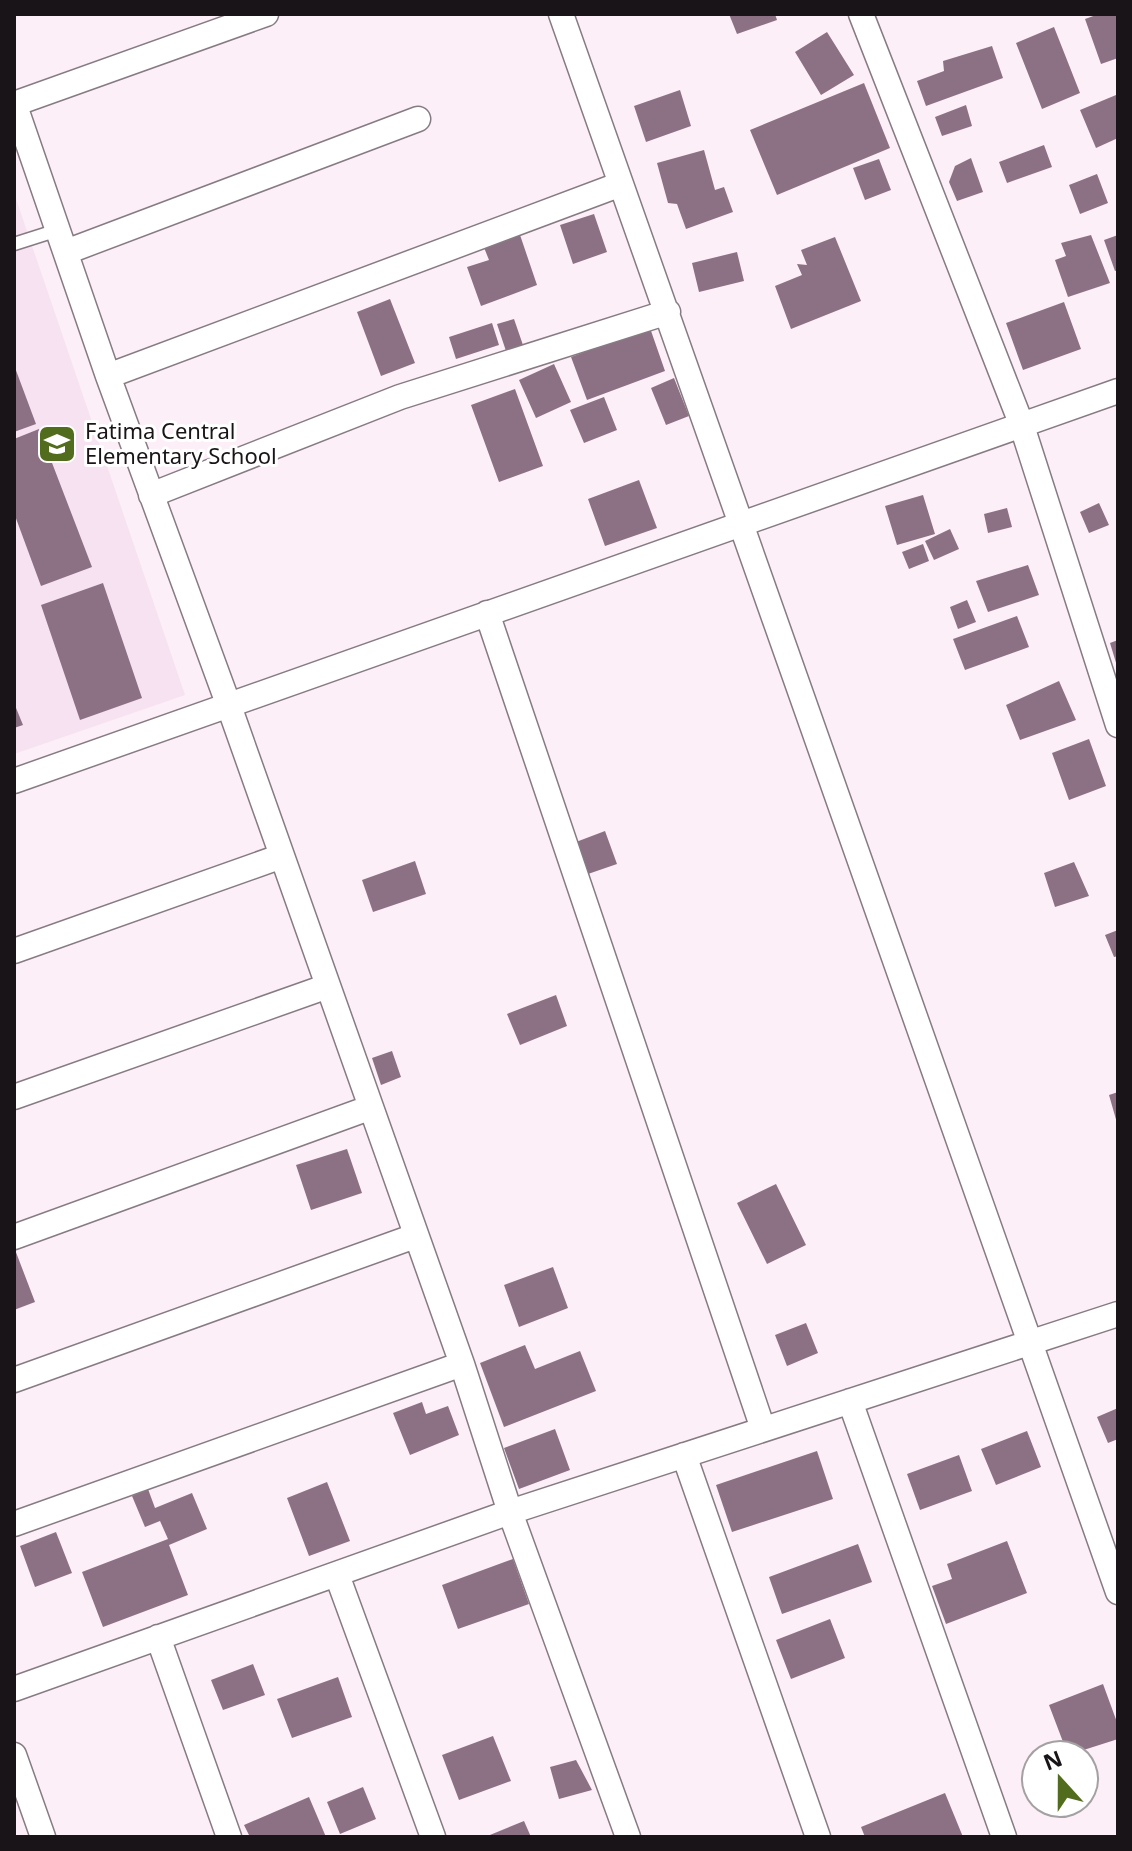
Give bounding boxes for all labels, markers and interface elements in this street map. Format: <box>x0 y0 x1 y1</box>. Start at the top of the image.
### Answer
place label: Fatima Central Elementary School <box>85 415 277 470</box>
school or university icon: Fatima Central Elementary School <box>36 423 78 465</box>
north arrow <box>1020 1739 1100 1819</box>
text: N <box>1039 1742 1066 1777</box>

